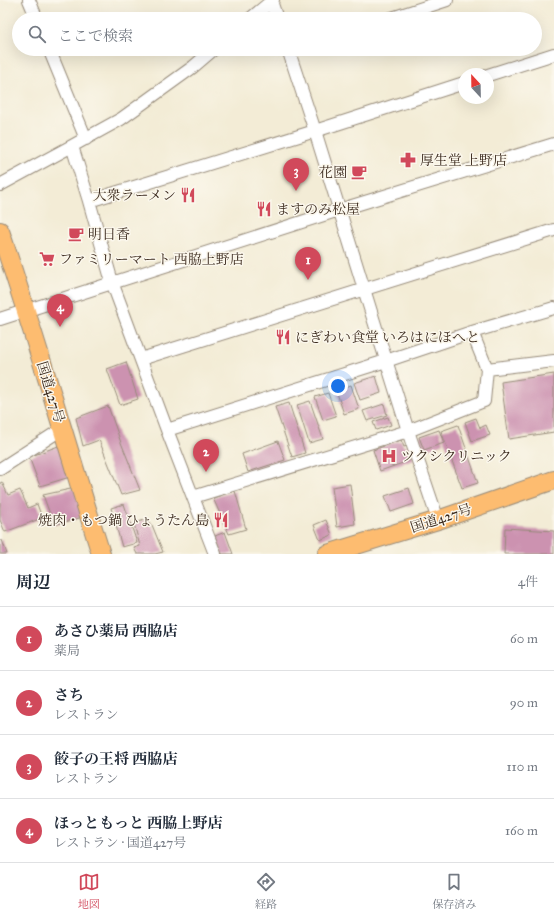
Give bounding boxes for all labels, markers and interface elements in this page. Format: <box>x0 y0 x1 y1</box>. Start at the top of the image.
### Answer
search box <box>12 12 542 56</box>
icon: search <box>26 23 48 45</box>
text: ここで検索 <box>58 27 133 45</box>
north arrow <box>458 68 494 104</box>
pharmacy icon: 厚生堂 上野店 <box>399 151 417 169</box>
place label: 厚生堂 上野店 <box>420 152 507 169</box>
pin: 3 <box>283 158 309 191</box>
cafe icon: 花園 <box>350 163 368 181</box>
place label: 花園 <box>319 164 347 181</box>
restaurant icon: 大衆ラーメン <box>179 186 197 204</box>
place label: 大衆ラーメン <box>93 187 176 204</box>
restaurant icon: ますのみ松屋 <box>255 200 273 218</box>
place label: ますのみ松屋 <box>276 201 360 218</box>
cafe icon: 明日香 <box>67 225 85 243</box>
place label: 明日香 <box>88 226 130 243</box>
pin: 1 <box>295 247 321 280</box>
supermarket icon: ファミリーマート 西脇上野店 <box>38 250 56 268</box>
place label: ファミリーマート 西脇上野店 <box>59 251 244 268</box>
pin: 4 <box>47 294 73 327</box>
restaurant icon: にぎわい食堂 いろはにほへと <box>274 328 292 346</box>
place label: にぎわい食堂 いろはにほへと <box>295 329 480 346</box>
street label: 国道427号 <box>33 359 68 425</box>
your location <box>328 376 348 396</box>
pin: 2 <box>193 439 219 472</box>
hospital icon: ツクシクリニック <box>380 447 398 465</box>
place label: ツクシクリニック <box>401 448 512 465</box>
street label: 国道427号 <box>408 501 474 536</box>
restaurant icon: 焼肉・もつ鍋 ひょうたん島 <box>212 511 230 529</box>
place label: 焼肉・もつ鍋 ひょうたん島 <box>38 512 209 529</box>
text: 周辺 <box>16 572 50 593</box>
text: 4件 <box>518 574 538 590</box>
text: あさひ薬局 西脇店 <box>54 622 177 640</box>
text: 1 <box>26 631 32 647</box>
text: 60 m <box>510 631 538 647</box>
text: 薬局 <box>54 643 80 659</box>
text: さち <box>54 686 84 704</box>
text: 2 <box>26 695 32 711</box>
text: 90 m <box>510 695 538 711</box>
text: レストラン <box>54 707 119 723</box>
text: 餃子の王将 西脇店 <box>54 750 177 768</box>
text: 3 <box>26 759 32 775</box>
text: 110 m <box>506 759 538 775</box>
text: レストラン <box>54 771 119 787</box>
text: ほっともっと 西脇上野店 <box>54 814 222 832</box>
text: 4 <box>25 823 33 839</box>
text: 160 m <box>505 823 538 839</box>
text: レストラン · 国道427号 <box>54 835 186 851</box>
tab: 地図 <box>78 871 100 911</box>
tab: 経路 <box>255 871 277 911</box>
tab: 保存済み <box>432 871 476 911</box>

